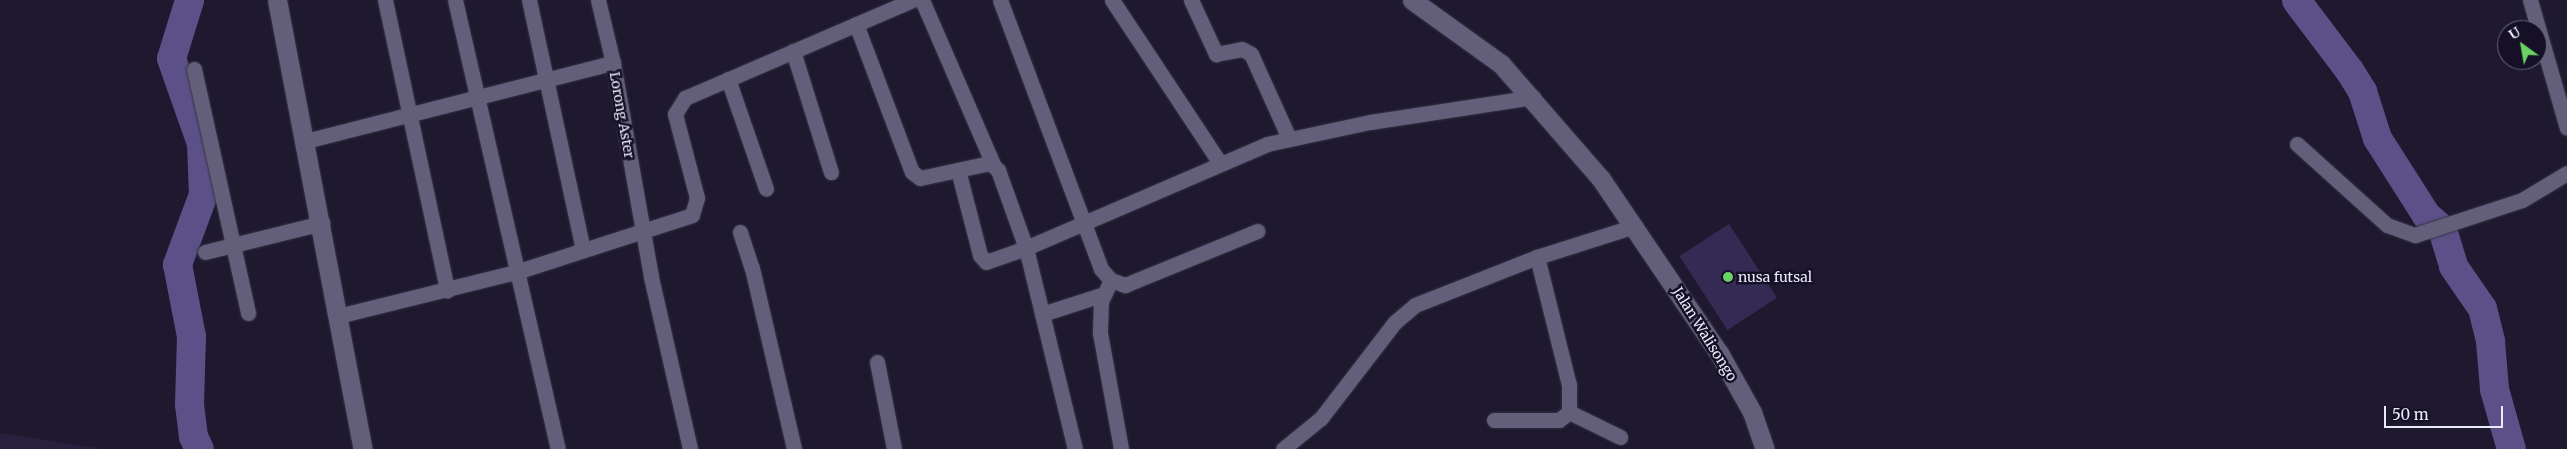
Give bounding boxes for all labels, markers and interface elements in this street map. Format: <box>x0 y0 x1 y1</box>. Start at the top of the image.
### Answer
north arrow <box>2497 20 2547 70</box>
text: U <box>2505 23 2524 44</box>
street label: Lorong Aster <box>606 70 638 160</box>
place label: nusa futsal <box>1738 269 1812 285</box>
marker: nusa futsal <box>1722 271 1734 283</box>
street label: Jalan Walisongo <box>1669 284 1741 384</box>
scale bar <box>2387 396 2506 428</box>
text: 50 m <box>2392 405 2429 424</box>

